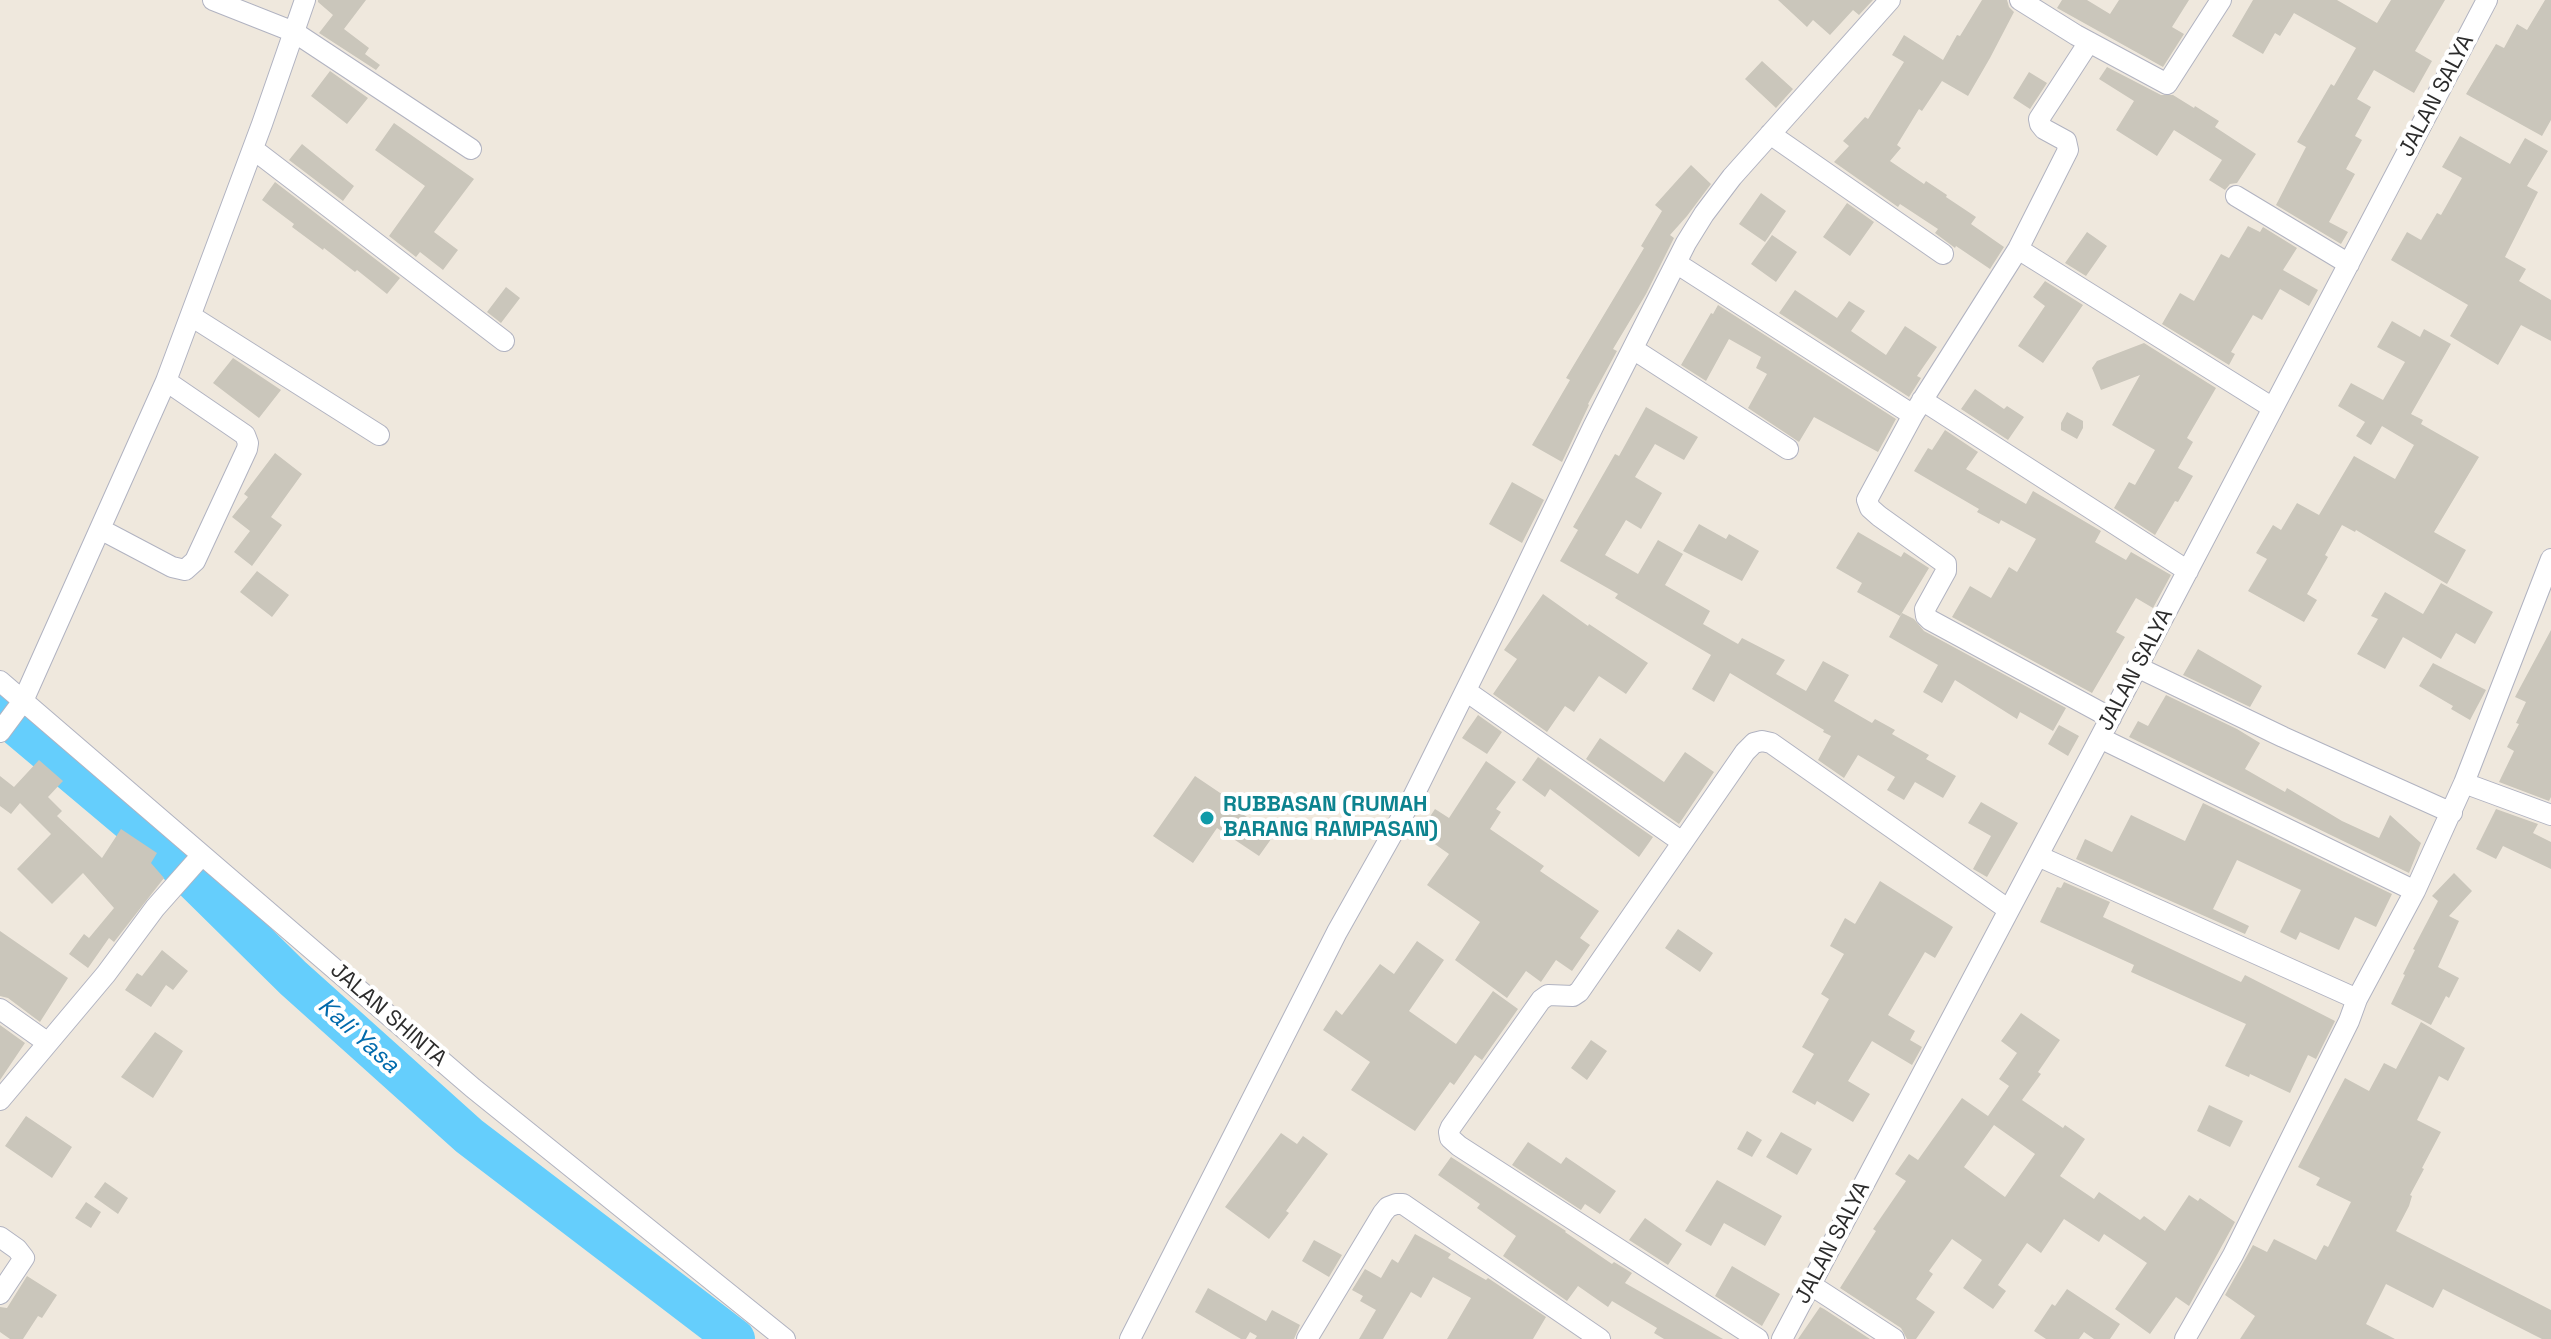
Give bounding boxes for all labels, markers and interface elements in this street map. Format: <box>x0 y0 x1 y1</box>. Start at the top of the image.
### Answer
street label: JALAN SALYA <box>2394 30 2480 162</box>
street label: JALAN SALYA <box>2093 604 2179 736</box>
place label: RUBBASAN (RUMAH BARANG RAMPASAN) <box>1223 792 1438 844</box>
marker: RUBBASAN (RUMAH BARANG RAMPASAN) <box>1198 809 1216 827</box>
street label: JALAN SHINTA <box>324 957 452 1073</box>
water label: Kali Yasa <box>312 992 404 1080</box>
street label: JALAN SALYA <box>1790 1177 1876 1309</box>

